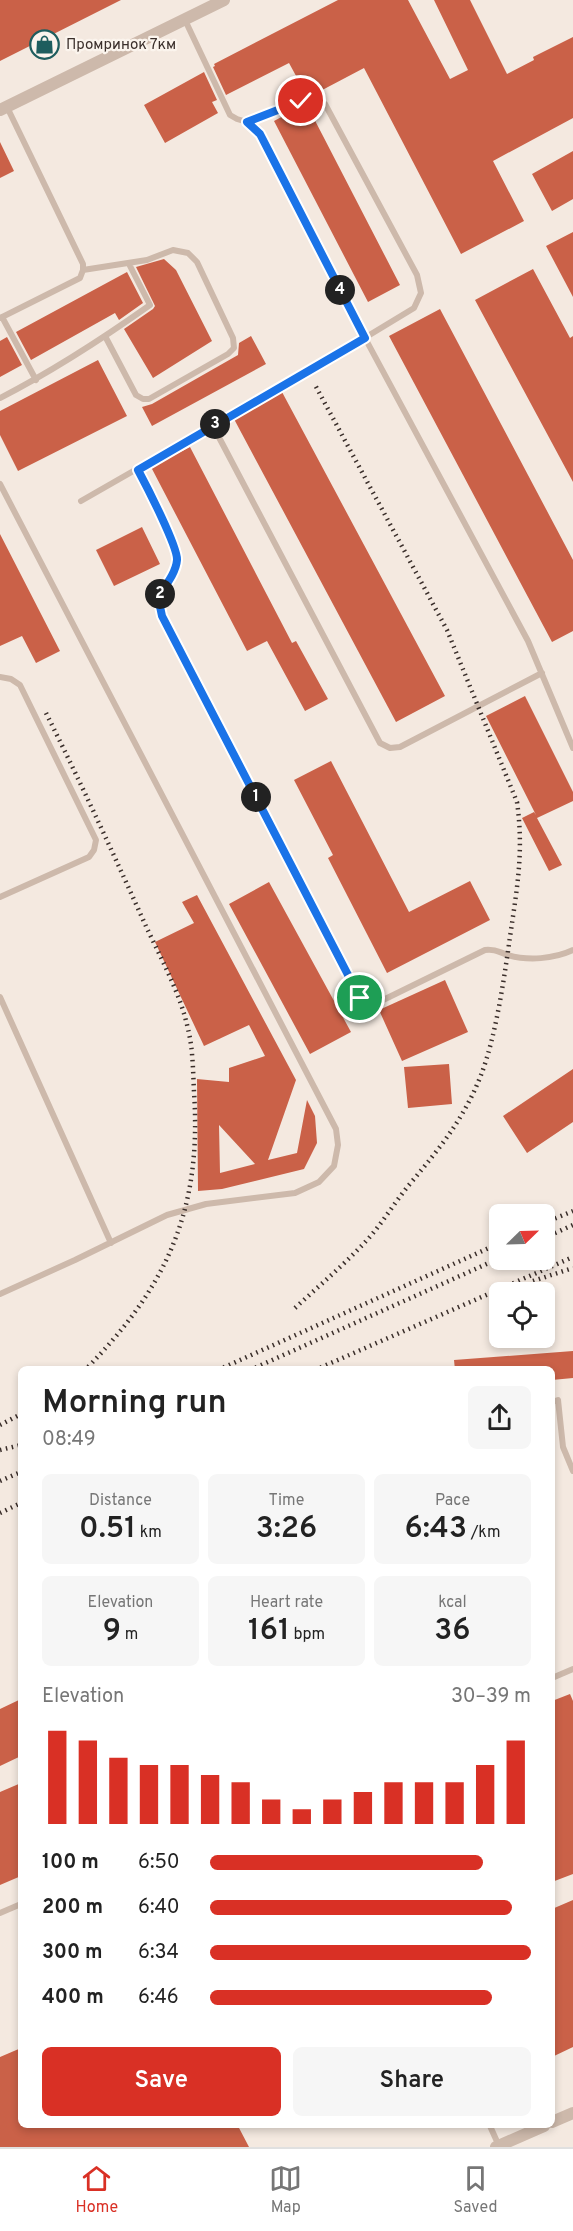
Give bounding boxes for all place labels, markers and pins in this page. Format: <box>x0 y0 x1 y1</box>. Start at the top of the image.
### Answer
shop icon: Промринок 7км <box>29 28 61 60</box>
place label: Промринок 7км <box>66 36 176 55</box>
pin <box>275 75 326 126</box>
pin: 4 <box>325 275 355 305</box>
pin: 3 <box>200 409 230 439</box>
pin: 2 <box>145 579 175 609</box>
pin: 1 <box>241 782 271 812</box>
pin <box>334 972 385 1023</box>

